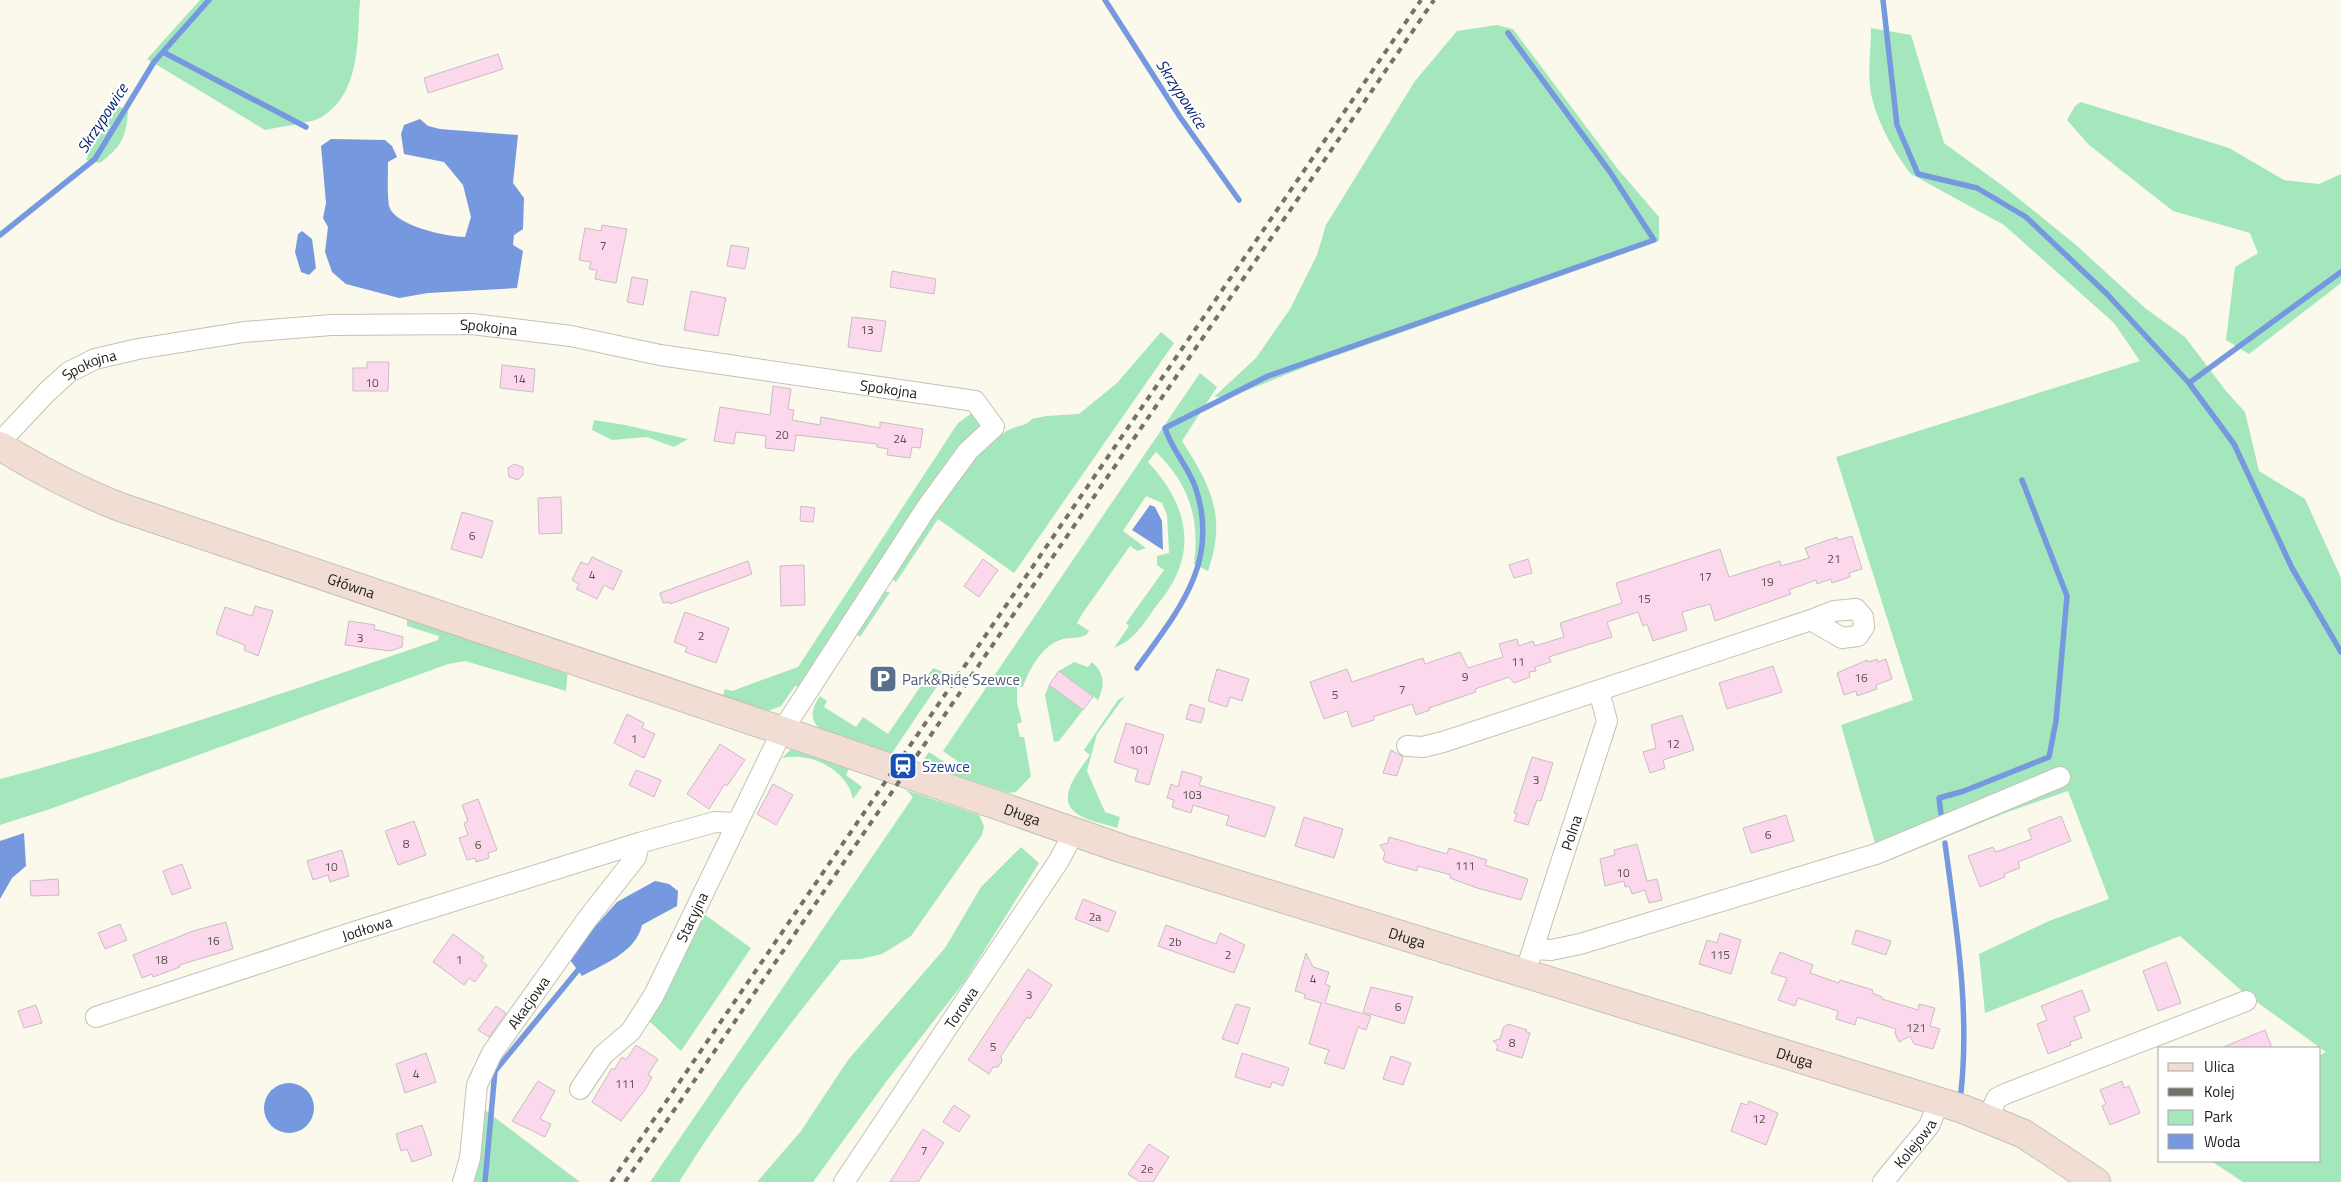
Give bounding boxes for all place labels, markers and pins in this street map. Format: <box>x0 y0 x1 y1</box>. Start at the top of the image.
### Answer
parking icon: Park&Ride Szewce <box>868 664 898 694</box>
place label: Park&Ride Szewce <box>902 668 1020 691</box>
station icon: Szewce <box>888 751 918 781</box>
place label: Szewce <box>922 755 970 778</box>

